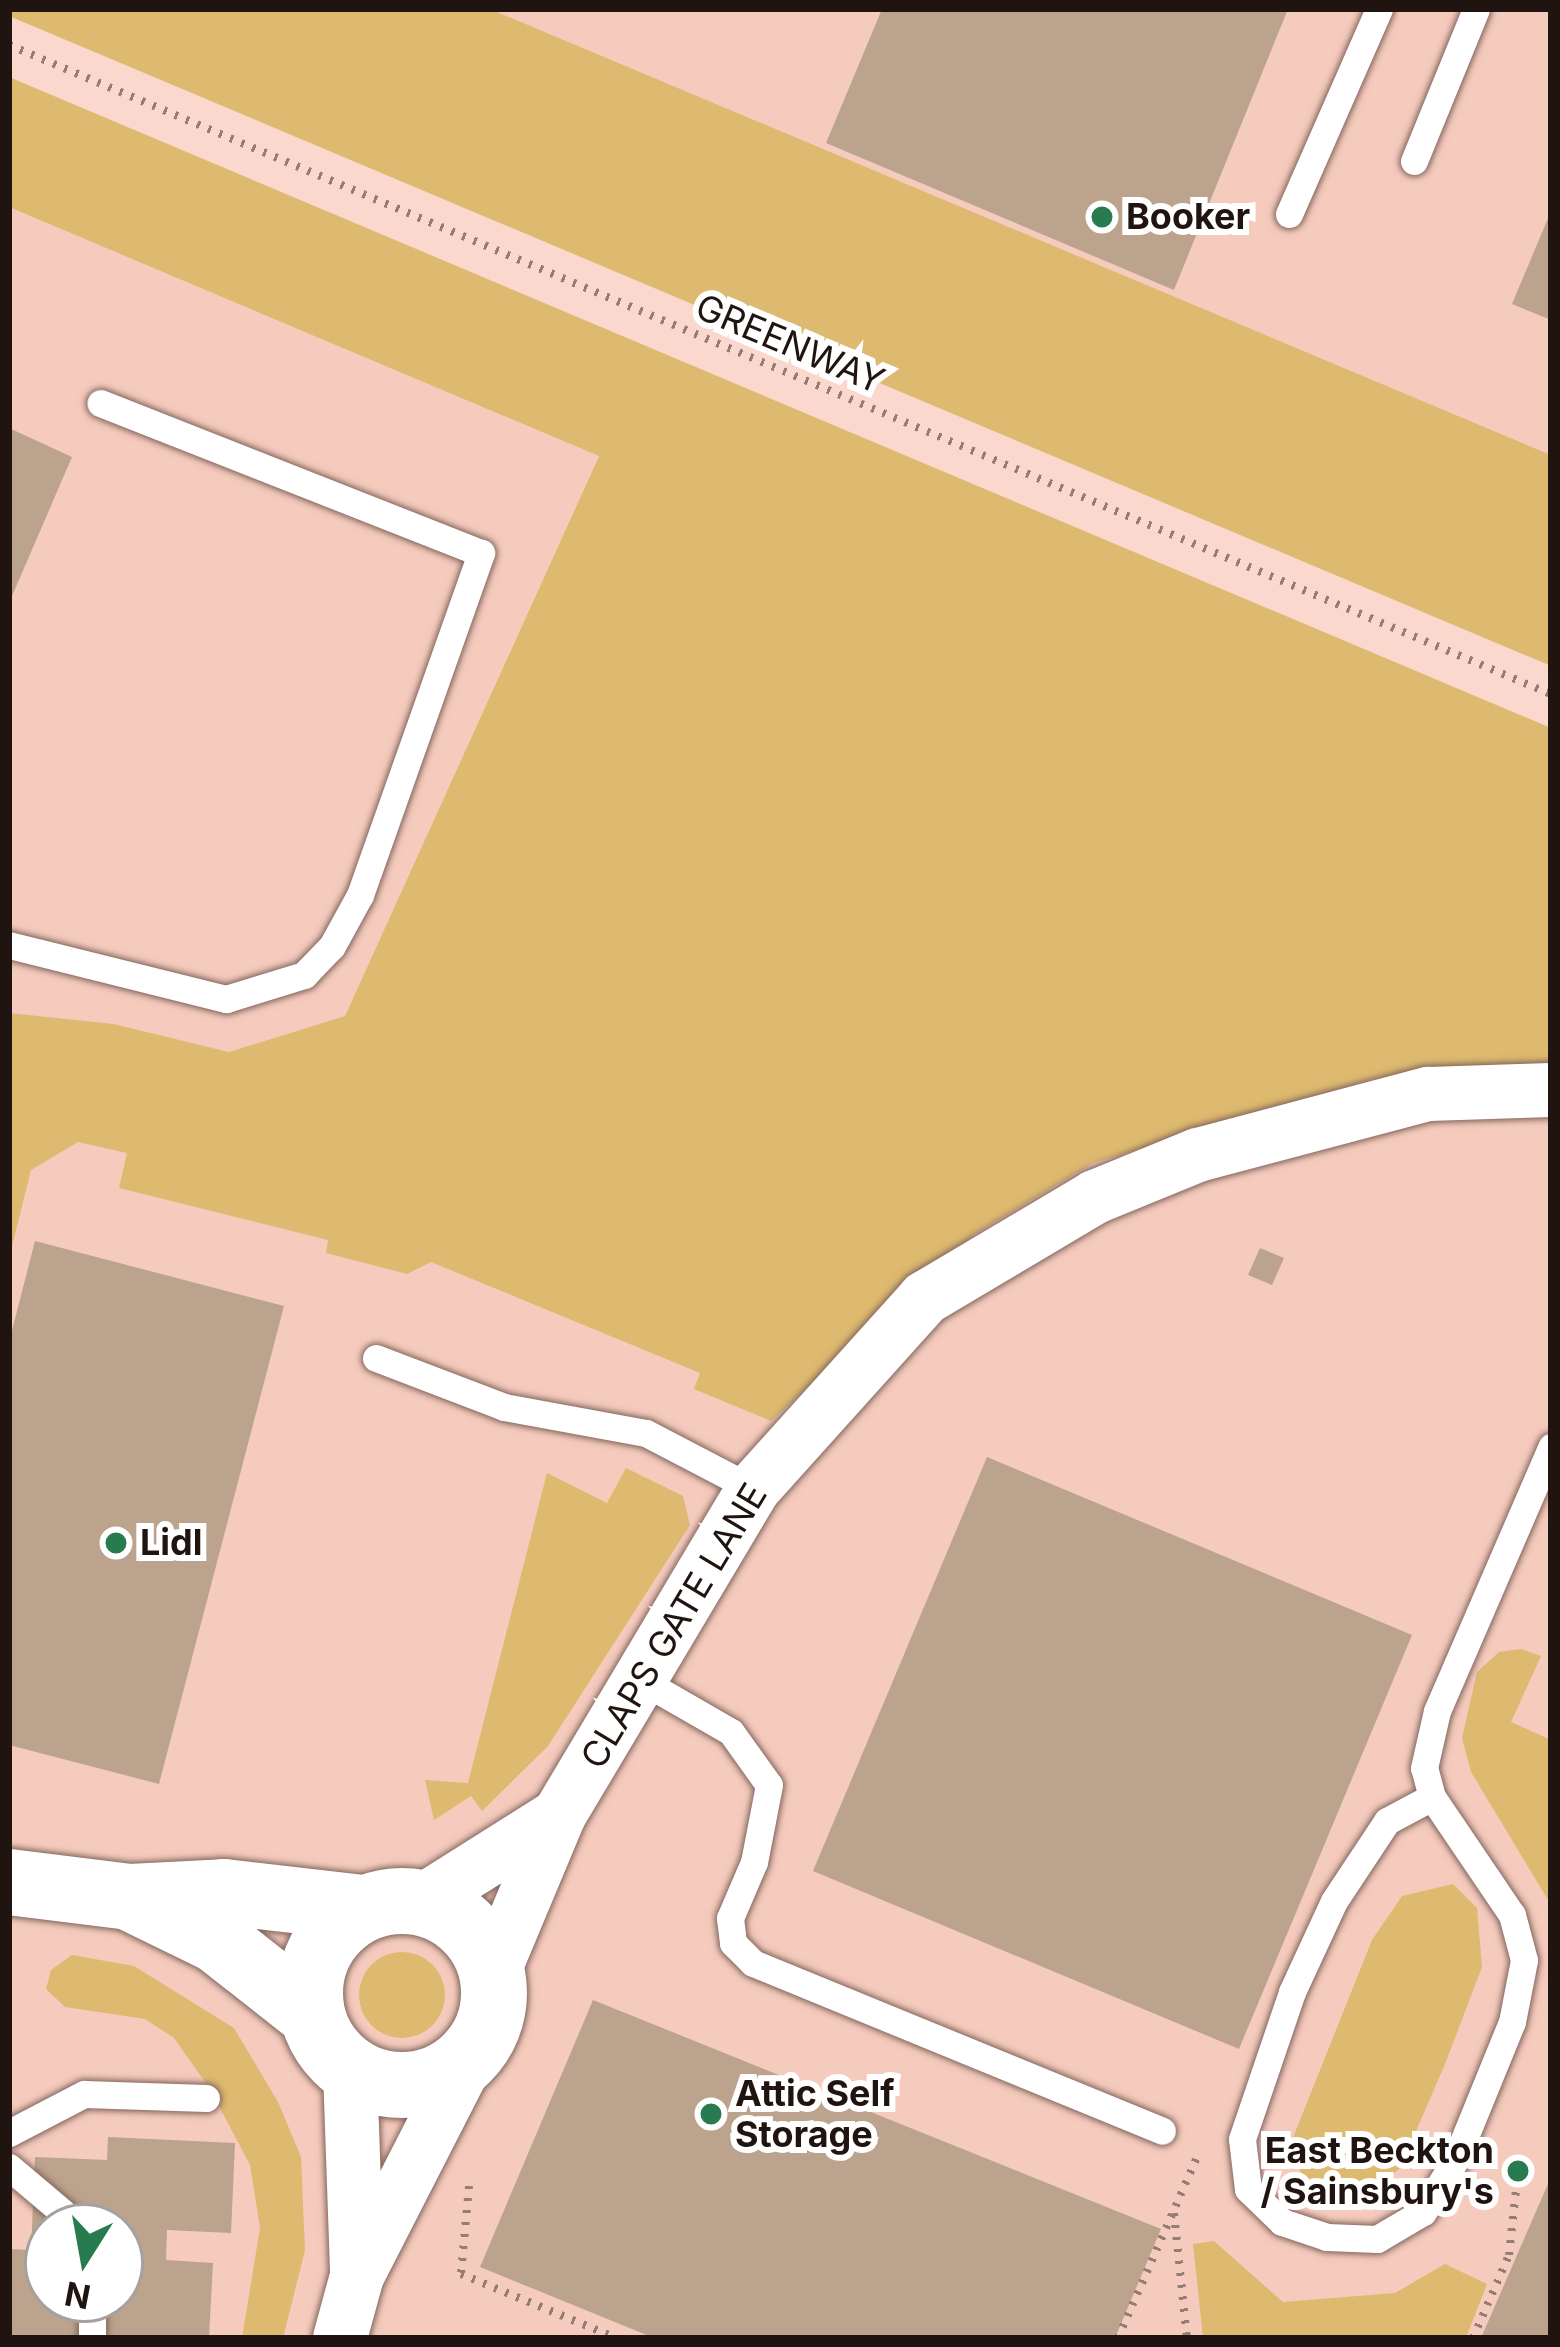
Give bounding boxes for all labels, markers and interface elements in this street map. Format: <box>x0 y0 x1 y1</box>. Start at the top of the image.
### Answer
place label: Booker <box>1126 195 1250 239</box>
marker: Booker <box>1089 204 1115 230</box>
street label: GREENWAY <box>689 285 891 403</box>
street label: CLAPS GATE LANE <box>572 1476 776 1776</box>
place label: Lidl <box>140 1521 203 1565</box>
marker: Lidl <box>103 1530 129 1556</box>
place label: Attic Self Storage <box>735 2071 895 2156</box>
marker: Attic Self Storage <box>698 2101 724 2127</box>
place label: East Beckton / Sainsbury's <box>1261 2128 1494 2213</box>
marker: East Beckton / Sainsbury's <box>1505 2158 1531 2184</box>
north arrow <box>24 2203 144 2323</box>
text: N <box>62 2273 94 2317</box>

